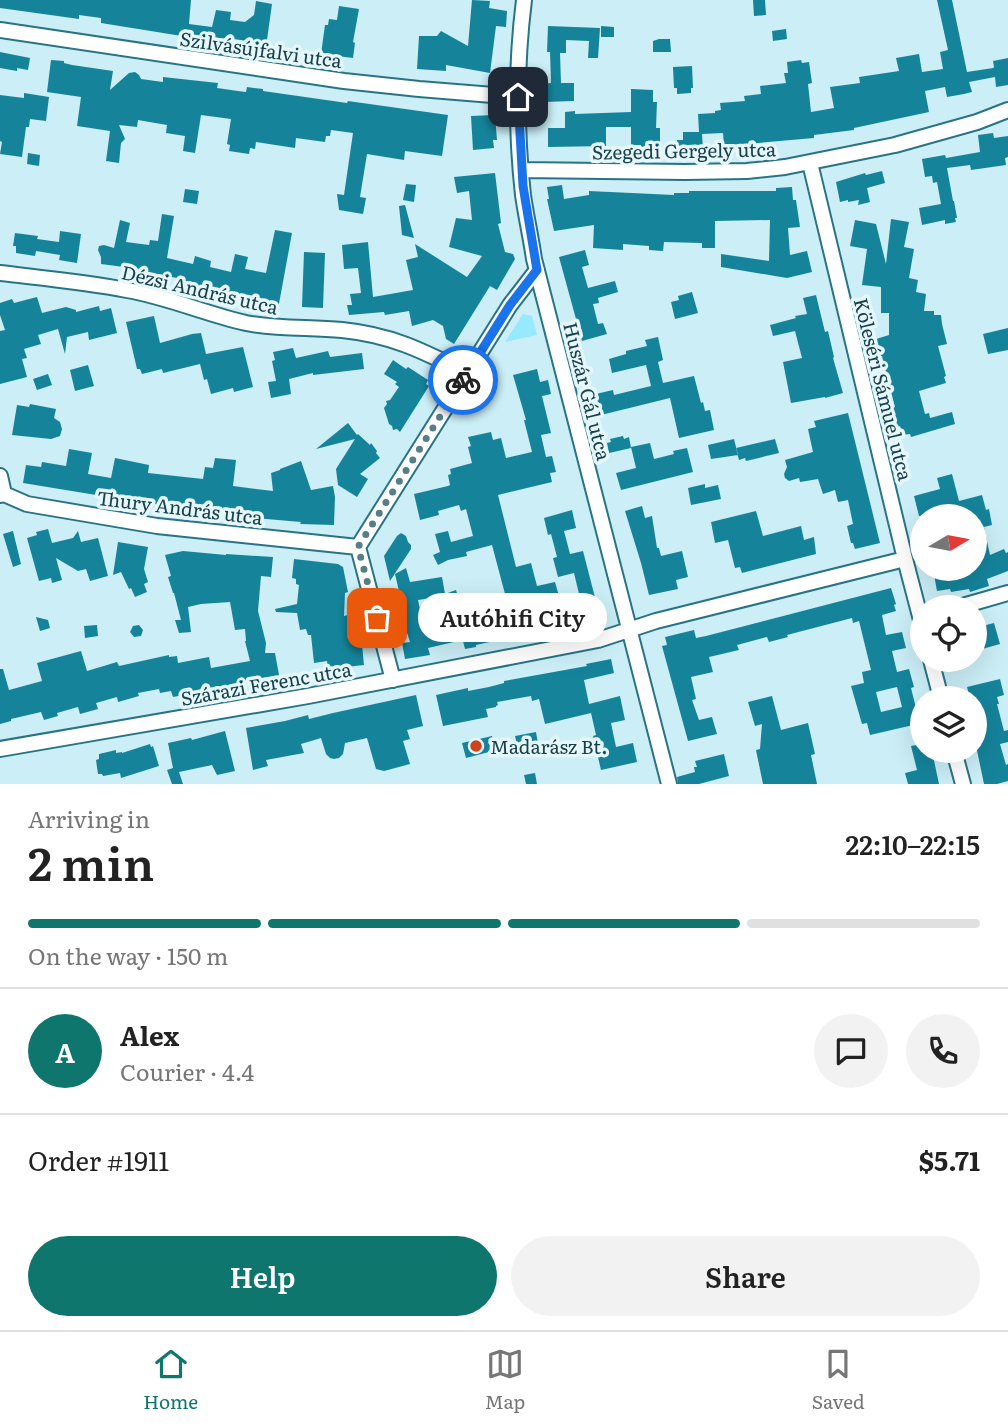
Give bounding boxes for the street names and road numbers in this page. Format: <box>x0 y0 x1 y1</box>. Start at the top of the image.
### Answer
street label: Szilvásújfalvi utca <box>178 24 345 74</box>
street label: Szegedi Gergely utca <box>592 134 777 166</box>
street label: Dézsi András utca <box>119 257 282 321</box>
street label: Köleséri Sámuel utca <box>848 295 920 484</box>
street label: Huszár Gál utca <box>557 319 619 464</box>
street label: Thury András utca <box>96 483 265 531</box>
street label: Szárazi Ferenc utca <box>178 654 354 712</box>

